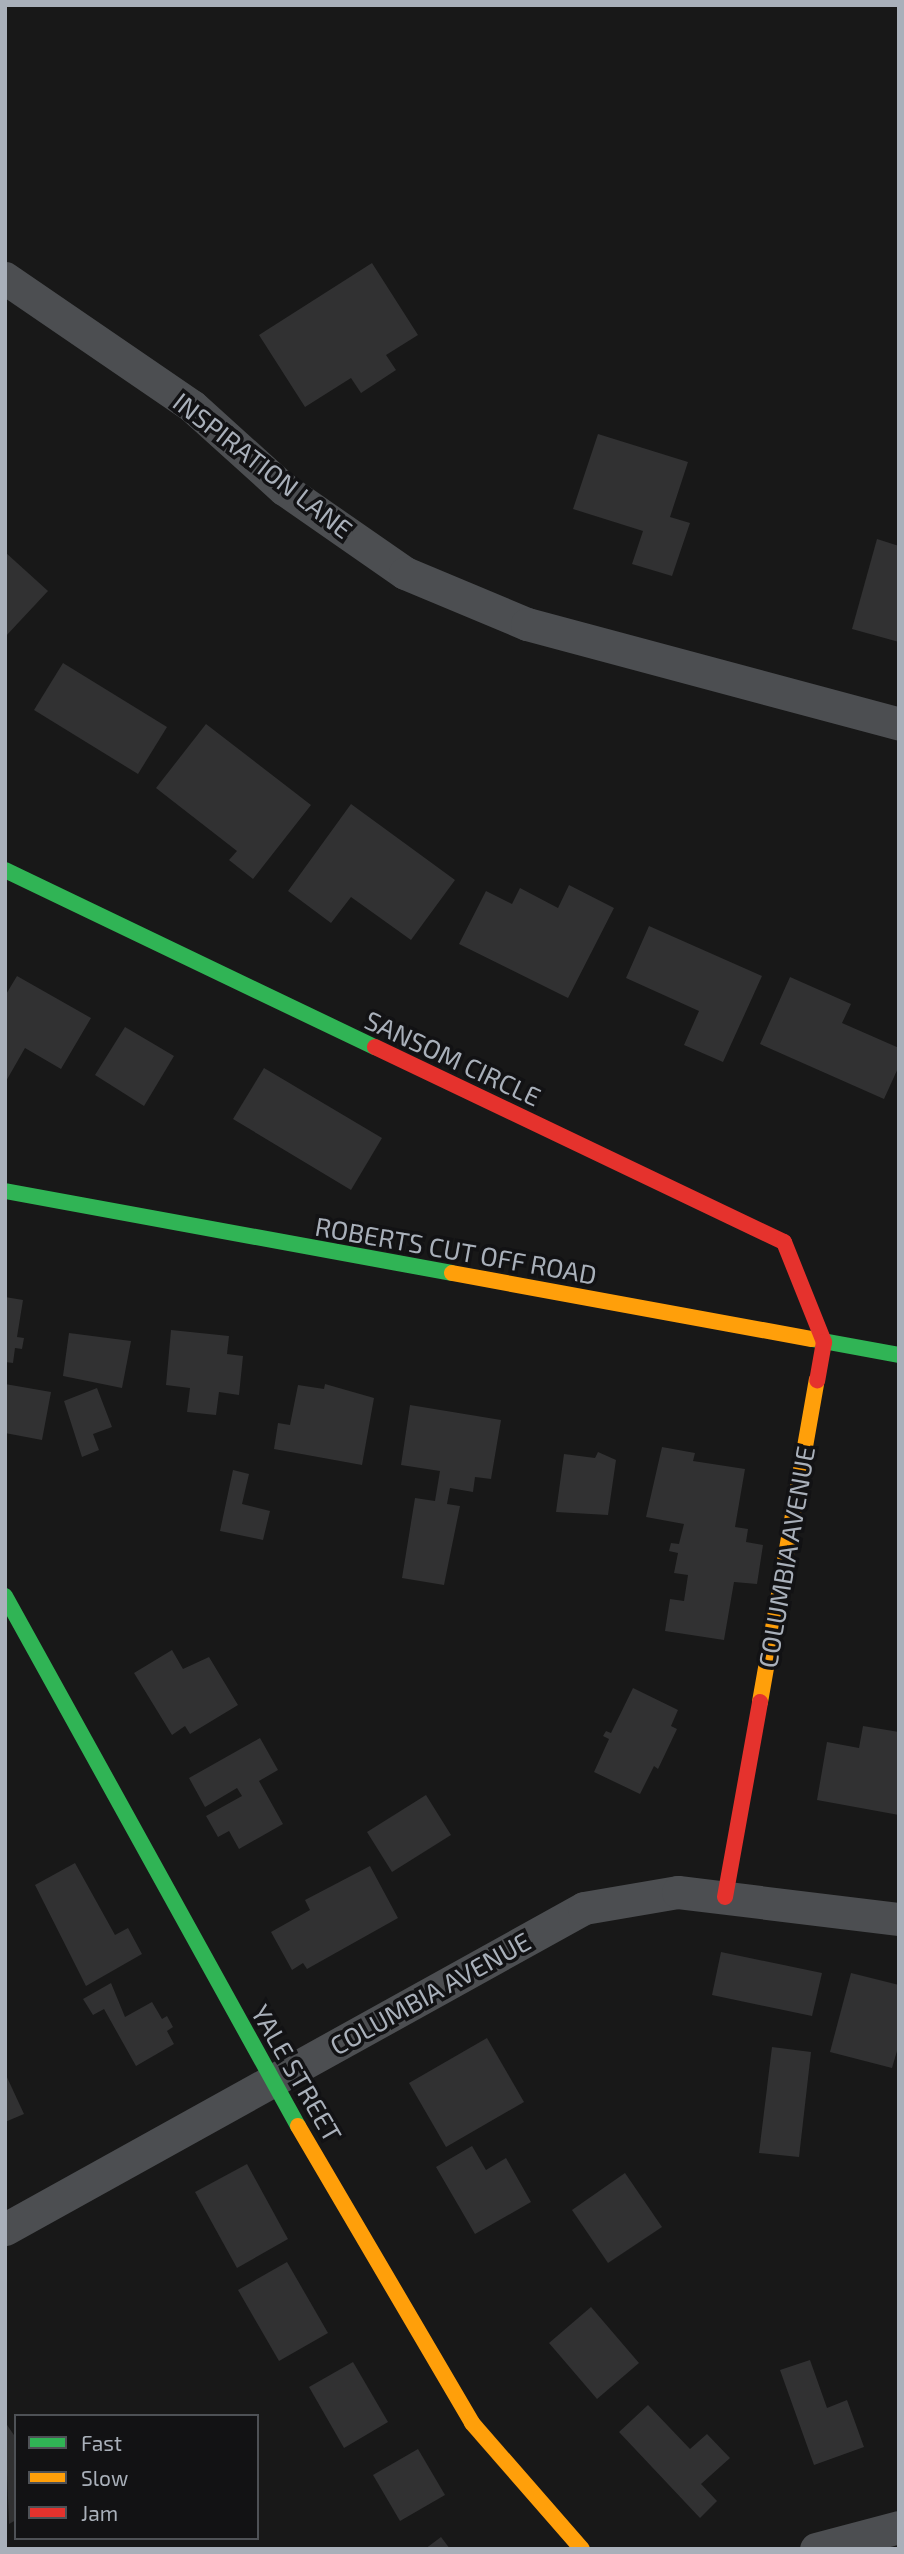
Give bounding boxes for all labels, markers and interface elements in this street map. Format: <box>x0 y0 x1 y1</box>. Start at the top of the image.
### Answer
street label: INSPIRATION LANE <box>167 385 359 545</box>
street label: SANSOM CIRCLE <box>360 1004 546 1112</box>
street label: ROBERTS CUT OFF ROAD <box>312 1210 600 1290</box>
street label: COLUMBIA AVENUE <box>751 1443 821 1671</box>
street label: COLUMBIA AVENUE <box>324 1925 536 2061</box>
street label: YALE STREET <box>245 1999 349 2147</box>
legend <box>14 2414 259 2540</box>
text: Fast <box>81 2430 122 2455</box>
text: Slow <box>81 2465 128 2490</box>
text: Jam <box>81 2500 118 2525</box>

